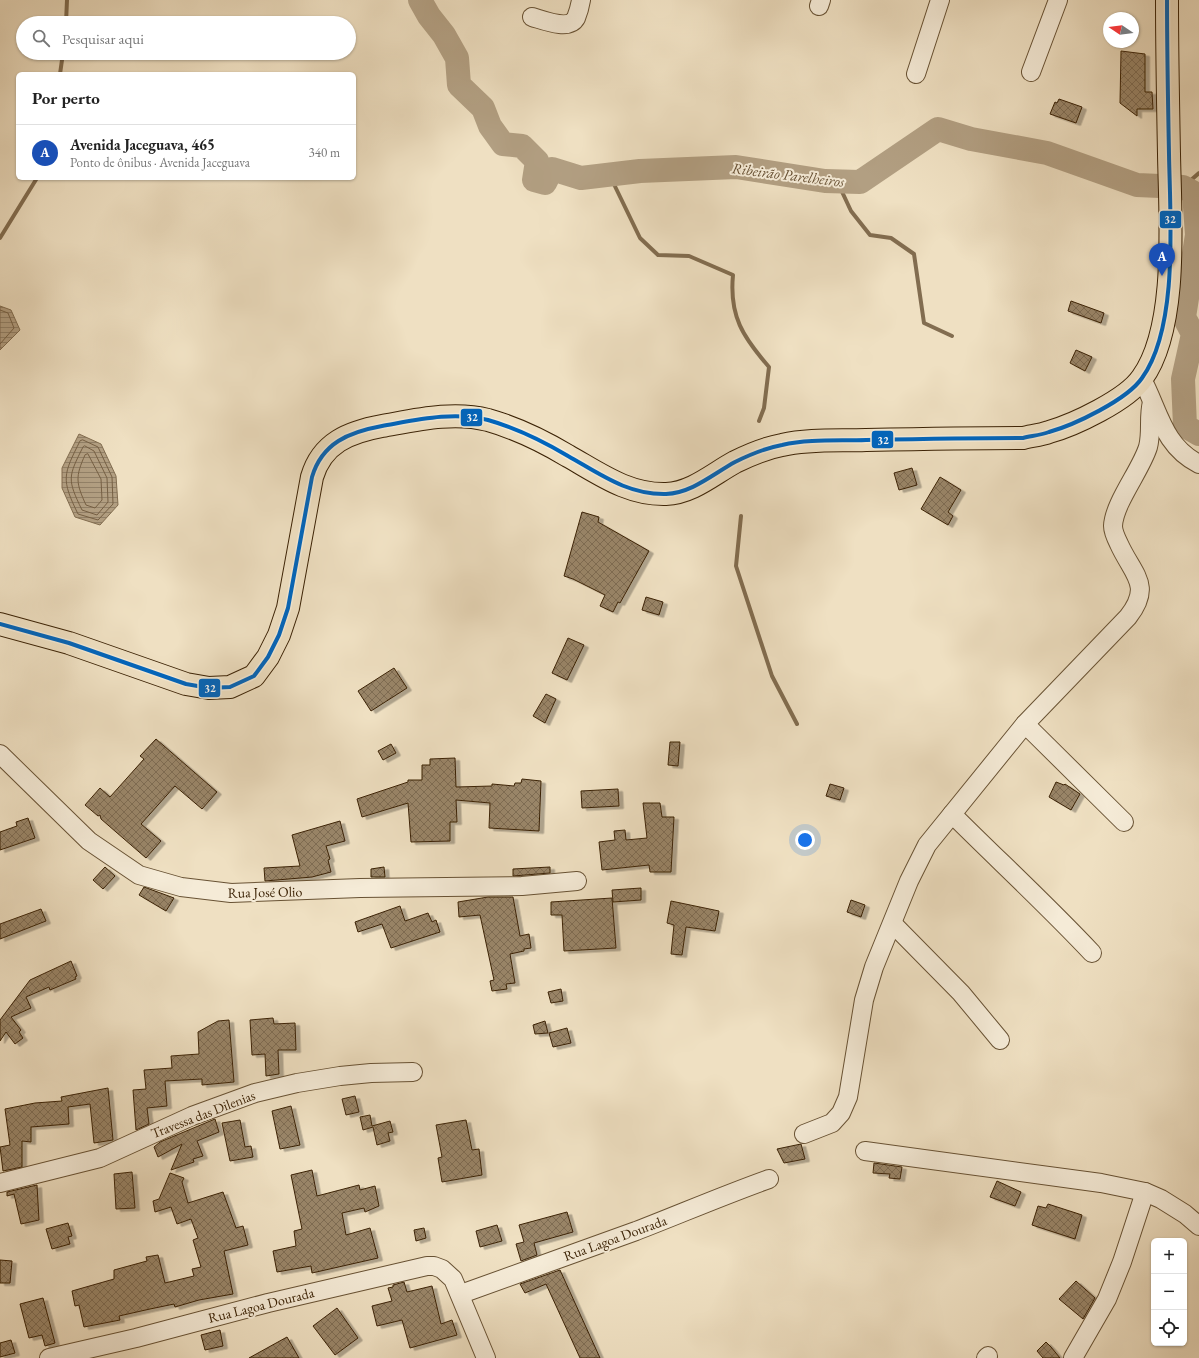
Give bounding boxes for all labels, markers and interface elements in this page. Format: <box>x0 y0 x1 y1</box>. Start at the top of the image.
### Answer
north arrow <box>1103 12 1139 48</box>
search box <box>16 16 356 60</box>
icon: search <box>30 27 52 49</box>
text: Pesquisar aqui <box>62 29 144 48</box>
text: Por perto <box>32 87 100 109</box>
text: Avenida Jaceguava, 465 <box>70 135 215 154</box>
text: A <box>40 144 50 161</box>
text: 340 m <box>309 144 340 161</box>
text: Ponto de ônibus · Avenida Jaceguava <box>70 154 250 171</box>
water label: Ribeirão Parelheiros <box>731 158 846 191</box>
line badge: 32 <box>1159 210 1182 229</box>
text: 32 <box>1164 212 1176 226</box>
pin: A <box>1149 243 1175 276</box>
line badge: 32 <box>460 408 483 427</box>
text: 32 <box>466 410 478 424</box>
line badge: 32 <box>871 430 894 449</box>
text: 32 <box>877 433 889 447</box>
line badge: 32 <box>198 678 221 698</box>
text: 32 <box>204 681 216 695</box>
your location <box>795 830 815 850</box>
street label: Rua José Olio <box>228 882 303 902</box>
street label: Travessa das Dilenias <box>148 1086 258 1142</box>
street label: Rua Lagoa Dourada <box>561 1211 669 1265</box>
map controls <box>1151 1238 1187 1346</box>
button: + <box>1151 1238 1187 1274</box>
button: − <box>1151 1274 1187 1310</box>
street label: Rua Lagoa Dourada <box>206 1283 316 1327</box>
button: locate <box>1151 1310 1187 1346</box>

